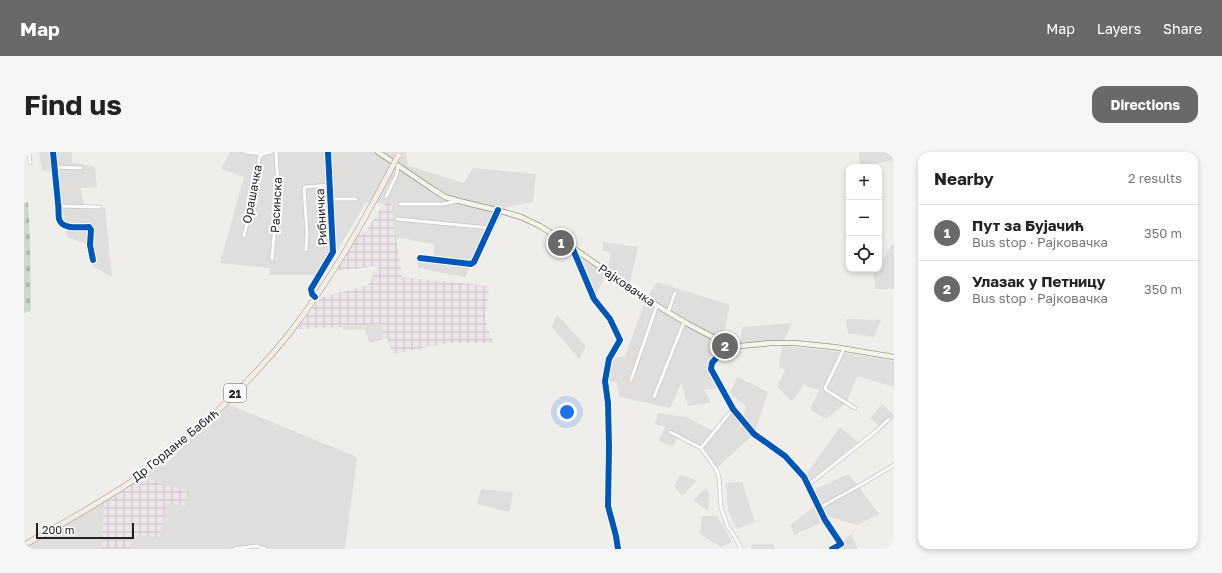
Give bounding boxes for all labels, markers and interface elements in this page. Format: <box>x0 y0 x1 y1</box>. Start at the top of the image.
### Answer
text: Map <box>20 17 60 40</box>
text: Map <box>1046 20 1075 37</box>
text: Layers <box>1097 20 1141 37</box>
text: Share <box>1163 20 1202 37</box>
button: Directions <box>1092 86 1198 123</box>
text: Find us <box>24 88 122 121</box>
street label: Орашачка <box>239 163 265 225</box>
map controls <box>846 164 882 272</box>
button: + <box>846 164 882 200</box>
text: Nearby <box>934 168 994 189</box>
text: 2 results <box>1128 170 1182 186</box>
street label: Расинска <box>267 177 285 233</box>
street label: Рибничка <box>312 188 330 246</box>
button: − <box>846 200 882 236</box>
text: Пут за Бујачић <box>972 216 1084 234</box>
text: 1 <box>944 225 950 241</box>
text: 350 m <box>1144 225 1182 241</box>
pin: 1 <box>548 228 574 258</box>
text: Bus stop · Рајковачка <box>972 234 1108 250</box>
button: locate <box>846 236 882 272</box>
street label: Рајковачка <box>596 260 658 310</box>
text: Улазак у Петницу <box>972 272 1105 290</box>
text: 2 <box>943 281 951 297</box>
text: 350 m <box>1144 281 1182 297</box>
text: Bus stop · Рајковачка <box>972 290 1108 306</box>
pin: 2 <box>712 331 738 361</box>
road number: 21 <box>224 384 246 402</box>
your location <box>557 402 577 422</box>
street label: Др Гордане Бабић <box>129 405 221 485</box>
scale bar <box>36 521 134 540</box>
text: 200 m <box>42 523 75 536</box>

